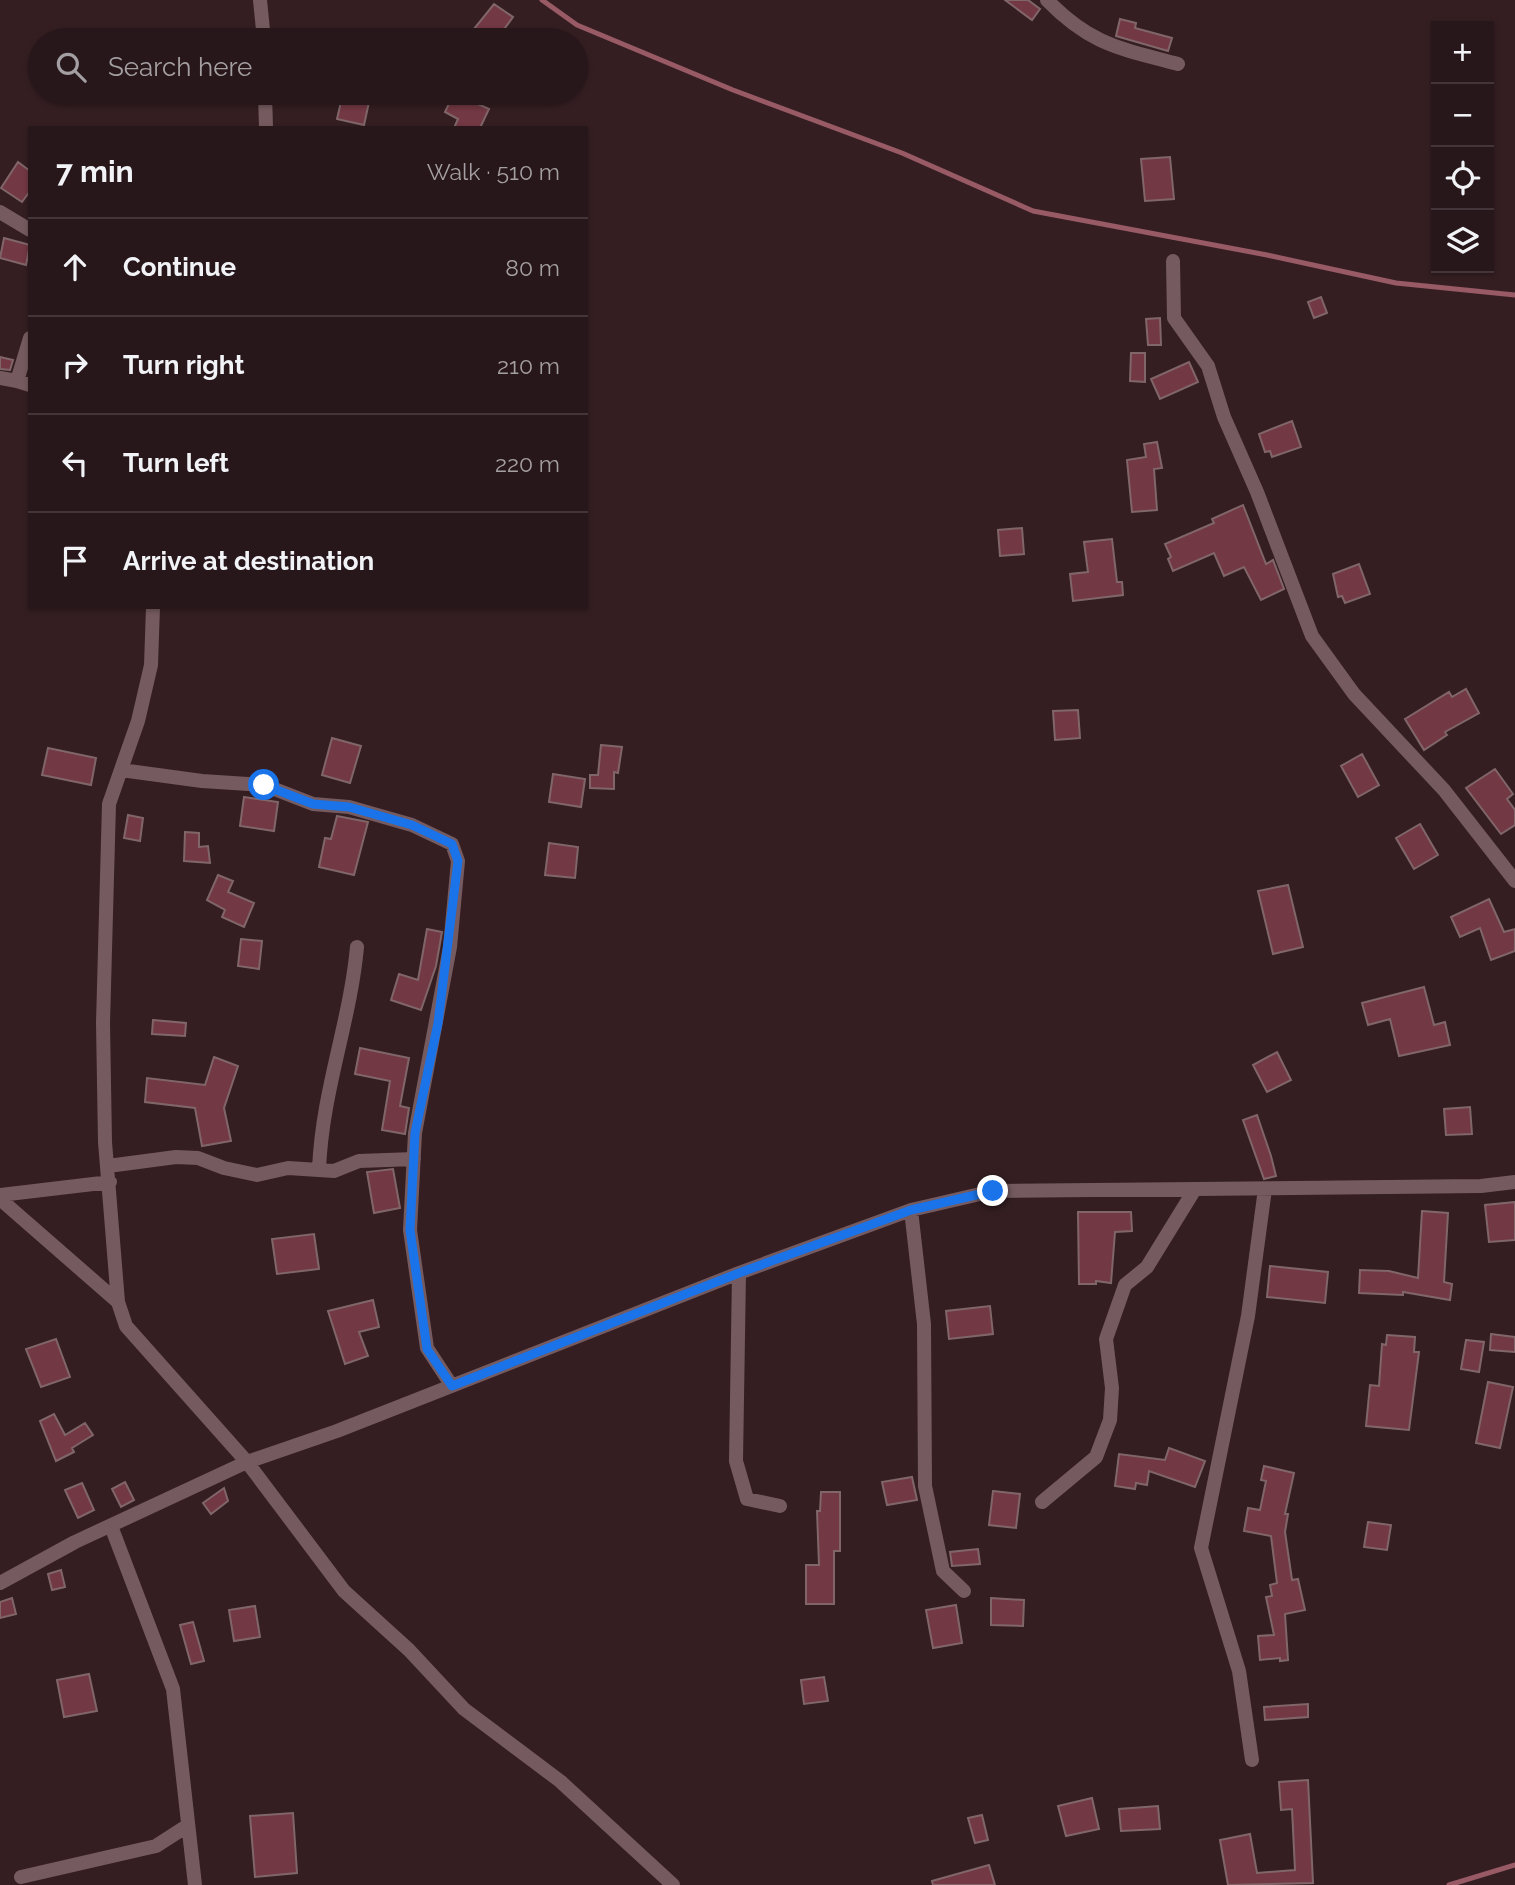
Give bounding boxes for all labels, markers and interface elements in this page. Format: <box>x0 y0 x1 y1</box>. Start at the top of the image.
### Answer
map controls <box>1431 21 1494 273</box>
button: + <box>1431 21 1494 84</box>
search box <box>28 28 588 105</box>
icon: search <box>52 48 90 86</box>
text: Search here <box>108 52 252 82</box>
button: − <box>1431 84 1494 147</box>
button: locate <box>1431 147 1494 210</box>
text: 7 min <box>56 154 134 189</box>
text: Walk · 510 m <box>427 158 560 185</box>
button: layers <box>1431 210 1494 273</box>
icon: ahead <box>56 248 94 286</box>
text: Continue <box>123 252 236 282</box>
text: 80 m <box>505 254 560 281</box>
icon: right <box>56 346 94 384</box>
text: Turn right <box>123 350 244 380</box>
text: 210 m <box>497 352 560 379</box>
icon: left <box>56 444 94 482</box>
text: Turn left <box>123 448 229 478</box>
text: 220 m <box>495 450 560 477</box>
icon: arrive <box>56 542 94 580</box>
text: Arrive at destination <box>123 546 374 576</box>
route start <box>248 769 279 800</box>
route end <box>977 1175 1008 1206</box>

